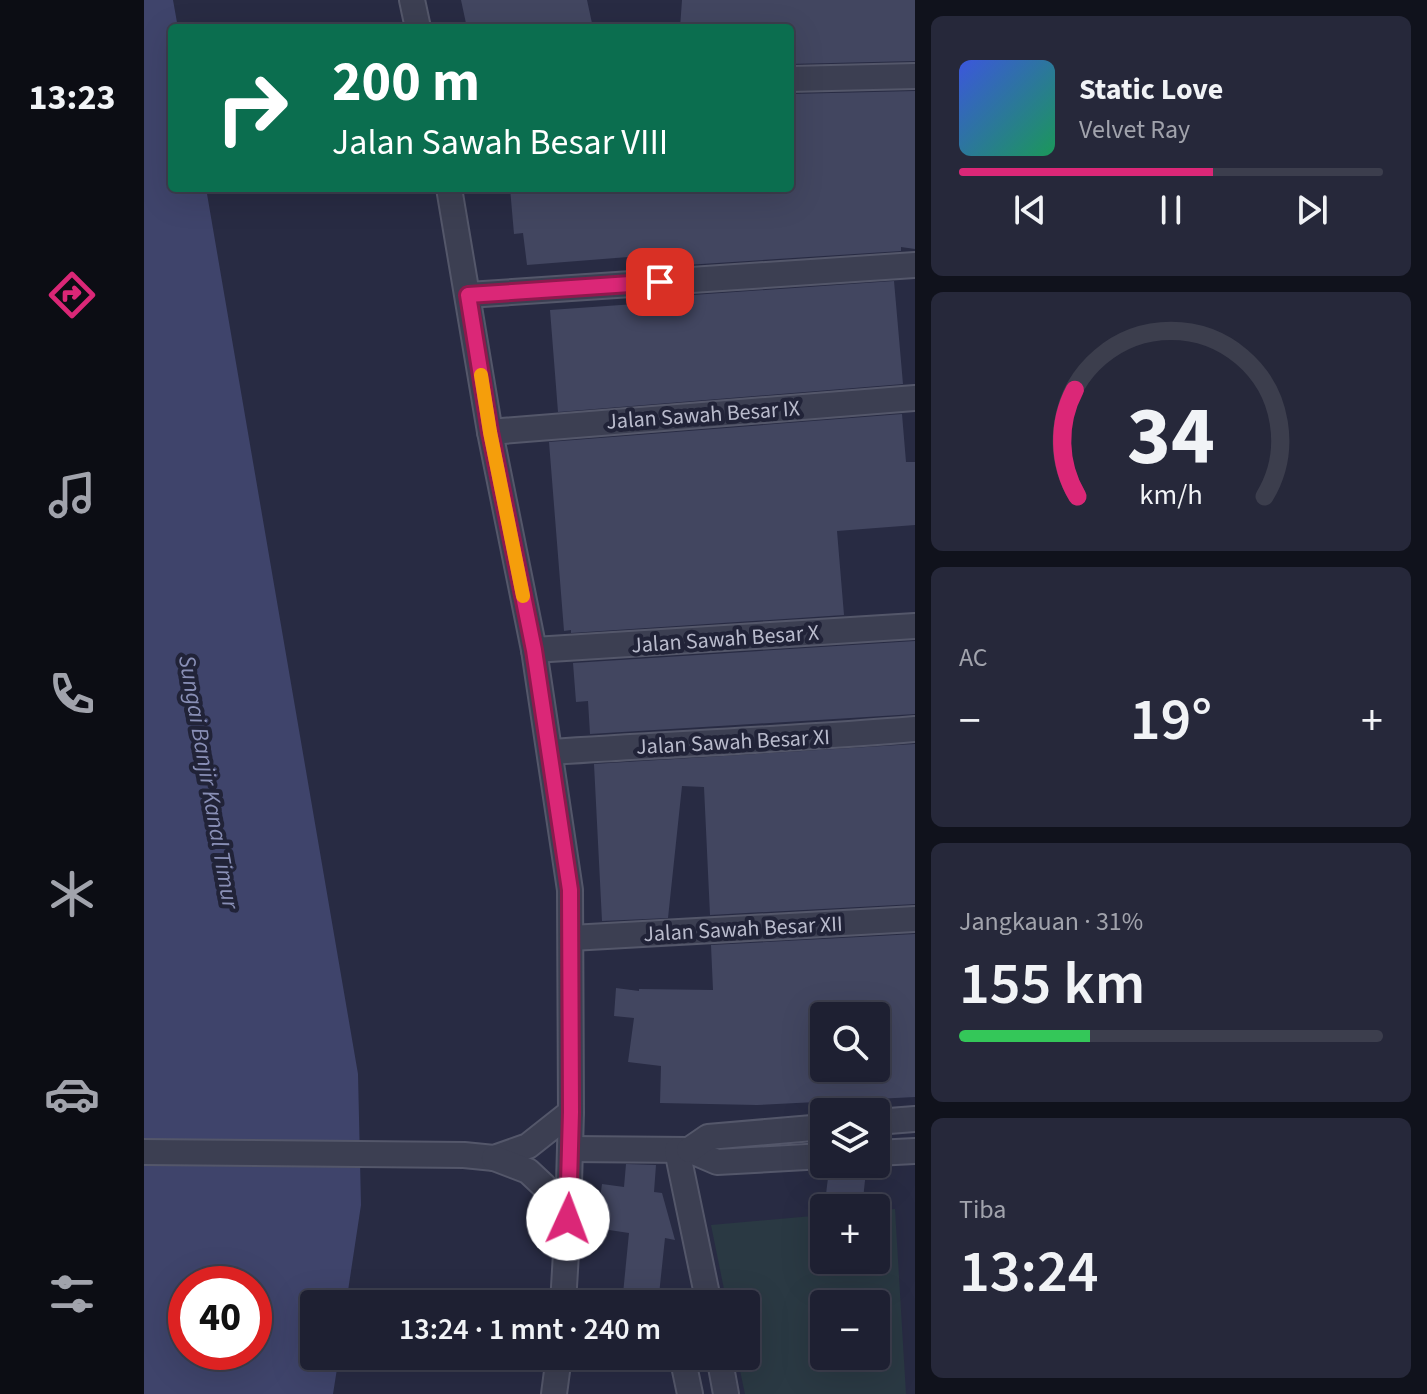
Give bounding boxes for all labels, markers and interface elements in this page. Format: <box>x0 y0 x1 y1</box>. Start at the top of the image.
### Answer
text: 200 m <box>332 43 480 122</box>
icon: right <box>200 56 304 160</box>
text: Static Love <box>1079 68 1223 111</box>
text: 13:23 <box>29 72 115 123</box>
text: Velvet Ray <box>1079 111 1190 148</box>
text: Jalan Sawah Besar VIII <box>332 117 668 168</box>
icon: previous <box>1008 188 1052 232</box>
icon: pause <box>1149 188 1193 232</box>
icon: next <box>1290 188 1334 232</box>
pin <box>626 248 694 316</box>
icon: arrive <box>638 260 682 304</box>
icon: directions <box>44 267 100 323</box>
text: 34 <box>1127 378 1215 496</box>
street label: Jalan Sawah Besar IX <box>605 392 801 438</box>
icon: music <box>44 467 100 523</box>
text: km/h <box>1139 476 1203 516</box>
street label: Jalan Sawah Besar X <box>630 616 820 662</box>
text: AC <box>959 639 988 676</box>
water label: Sungai Banjir Kanal Timur <box>169 653 248 913</box>
icon: phone <box>44 666 100 722</box>
text: 19° <box>1130 678 1212 763</box>
text: − <box>959 690 981 753</box>
text: + <box>1361 690 1383 753</box>
street label: Jalan Sawah Besar XI <box>635 721 831 763</box>
icon: climate <box>44 866 100 922</box>
text: Jangkauan · 31% <box>959 903 1143 940</box>
street label: Jalan Sawah Besar XII <box>643 908 844 950</box>
text: 155 km <box>959 942 1145 1027</box>
map controls <box>810 1002 890 1370</box>
button: search <box>810 1002 890 1082</box>
icon: car <box>44 1066 100 1122</box>
button: layers <box>810 1098 890 1178</box>
position arrow <box>526 1177 610 1261</box>
text: Tiba <box>959 1191 1006 1228</box>
button: + <box>810 1194 890 1274</box>
text: 13:24 <box>959 1230 1099 1315</box>
icon: filters <box>44 1266 100 1322</box>
speed limit sign: 40 <box>168 1266 272 1370</box>
button: − <box>810 1290 890 1370</box>
text: 13:24 · 1 mnt · 240 m <box>399 1308 661 1351</box>

